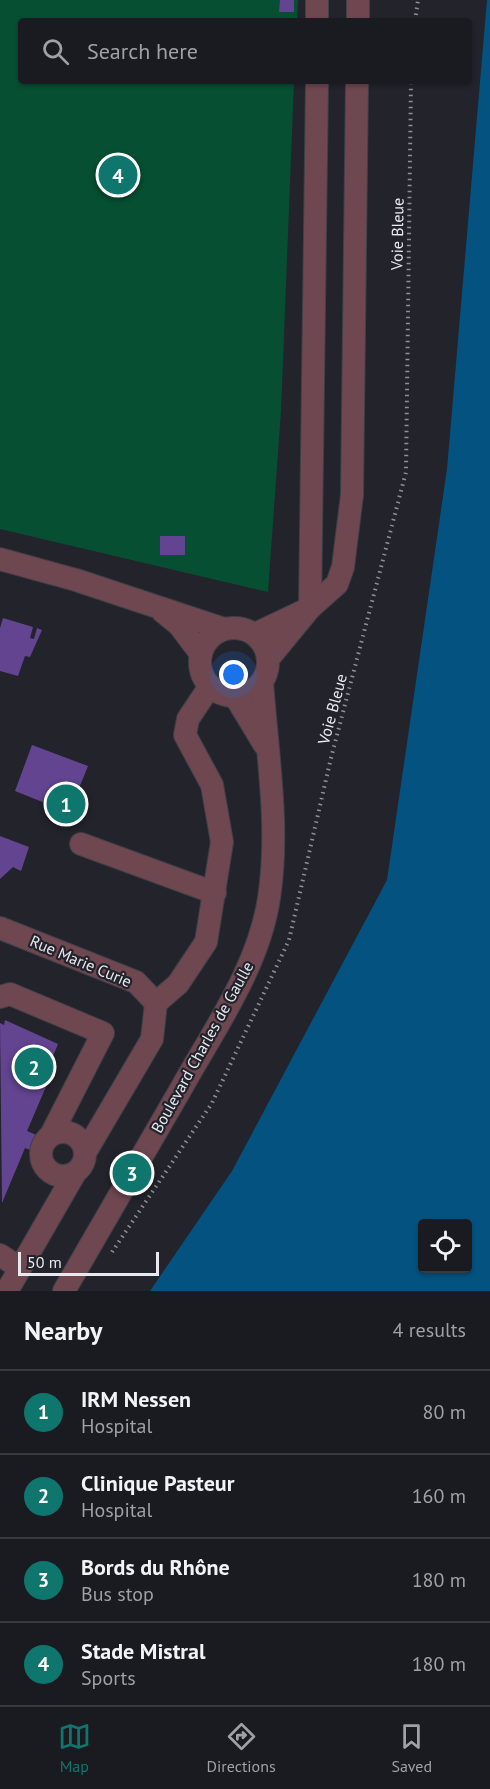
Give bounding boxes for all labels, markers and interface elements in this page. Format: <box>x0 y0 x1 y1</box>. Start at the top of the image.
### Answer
search box <box>18 18 472 84</box>
icon: search <box>39 35 72 68</box>
text: Search here <box>87 37 198 65</box>
pin: 4 <box>98 152 138 198</box>
street label: Voie Bleue <box>386 198 408 271</box>
your location <box>219 660 248 689</box>
street label: Voie Bleue <box>313 671 351 747</box>
pin: 1 <box>46 782 86 826</box>
street label: Rue Marie Curie <box>27 931 135 991</box>
street label: Boulevard Charles de Gaulle <box>146 958 258 1136</box>
pin: 2 <box>15 1044 54 1090</box>
pin: 3 <box>112 1150 152 1196</box>
map controls <box>418 1219 472 1273</box>
button: locate <box>418 1219 472 1273</box>
scale bar <box>18 1249 159 1276</box>
text: 50 m <box>27 1252 62 1272</box>
text: Nearby <box>24 1314 102 1347</box>
text: 4 results <box>393 1317 466 1343</box>
text: IRM Nessen <box>81 1385 191 1413</box>
text: 1 <box>38 1399 49 1425</box>
text: 80 m <box>423 1399 466 1425</box>
text: Hospital <box>81 1413 152 1439</box>
text: Clinique Pasteur <box>81 1469 234 1497</box>
text: 2 <box>38 1483 49 1509</box>
text: 160 m <box>412 1483 466 1509</box>
text: Hospital <box>81 1497 152 1523</box>
text: Bords du Rhône <box>81 1553 230 1581</box>
text: 3 <box>38 1567 49 1593</box>
text: 180 m <box>412 1567 466 1593</box>
text: Bus stop <box>81 1581 154 1607</box>
text: Stade Mistral <box>81 1637 205 1665</box>
text: 4 <box>38 1651 49 1677</box>
text: 180 m <box>412 1651 466 1677</box>
text: Sports <box>81 1665 136 1691</box>
tab: Map <box>58 1720 91 1776</box>
tab: Directions <box>207 1720 276 1776</box>
tab: Saved <box>391 1720 432 1776</box>

